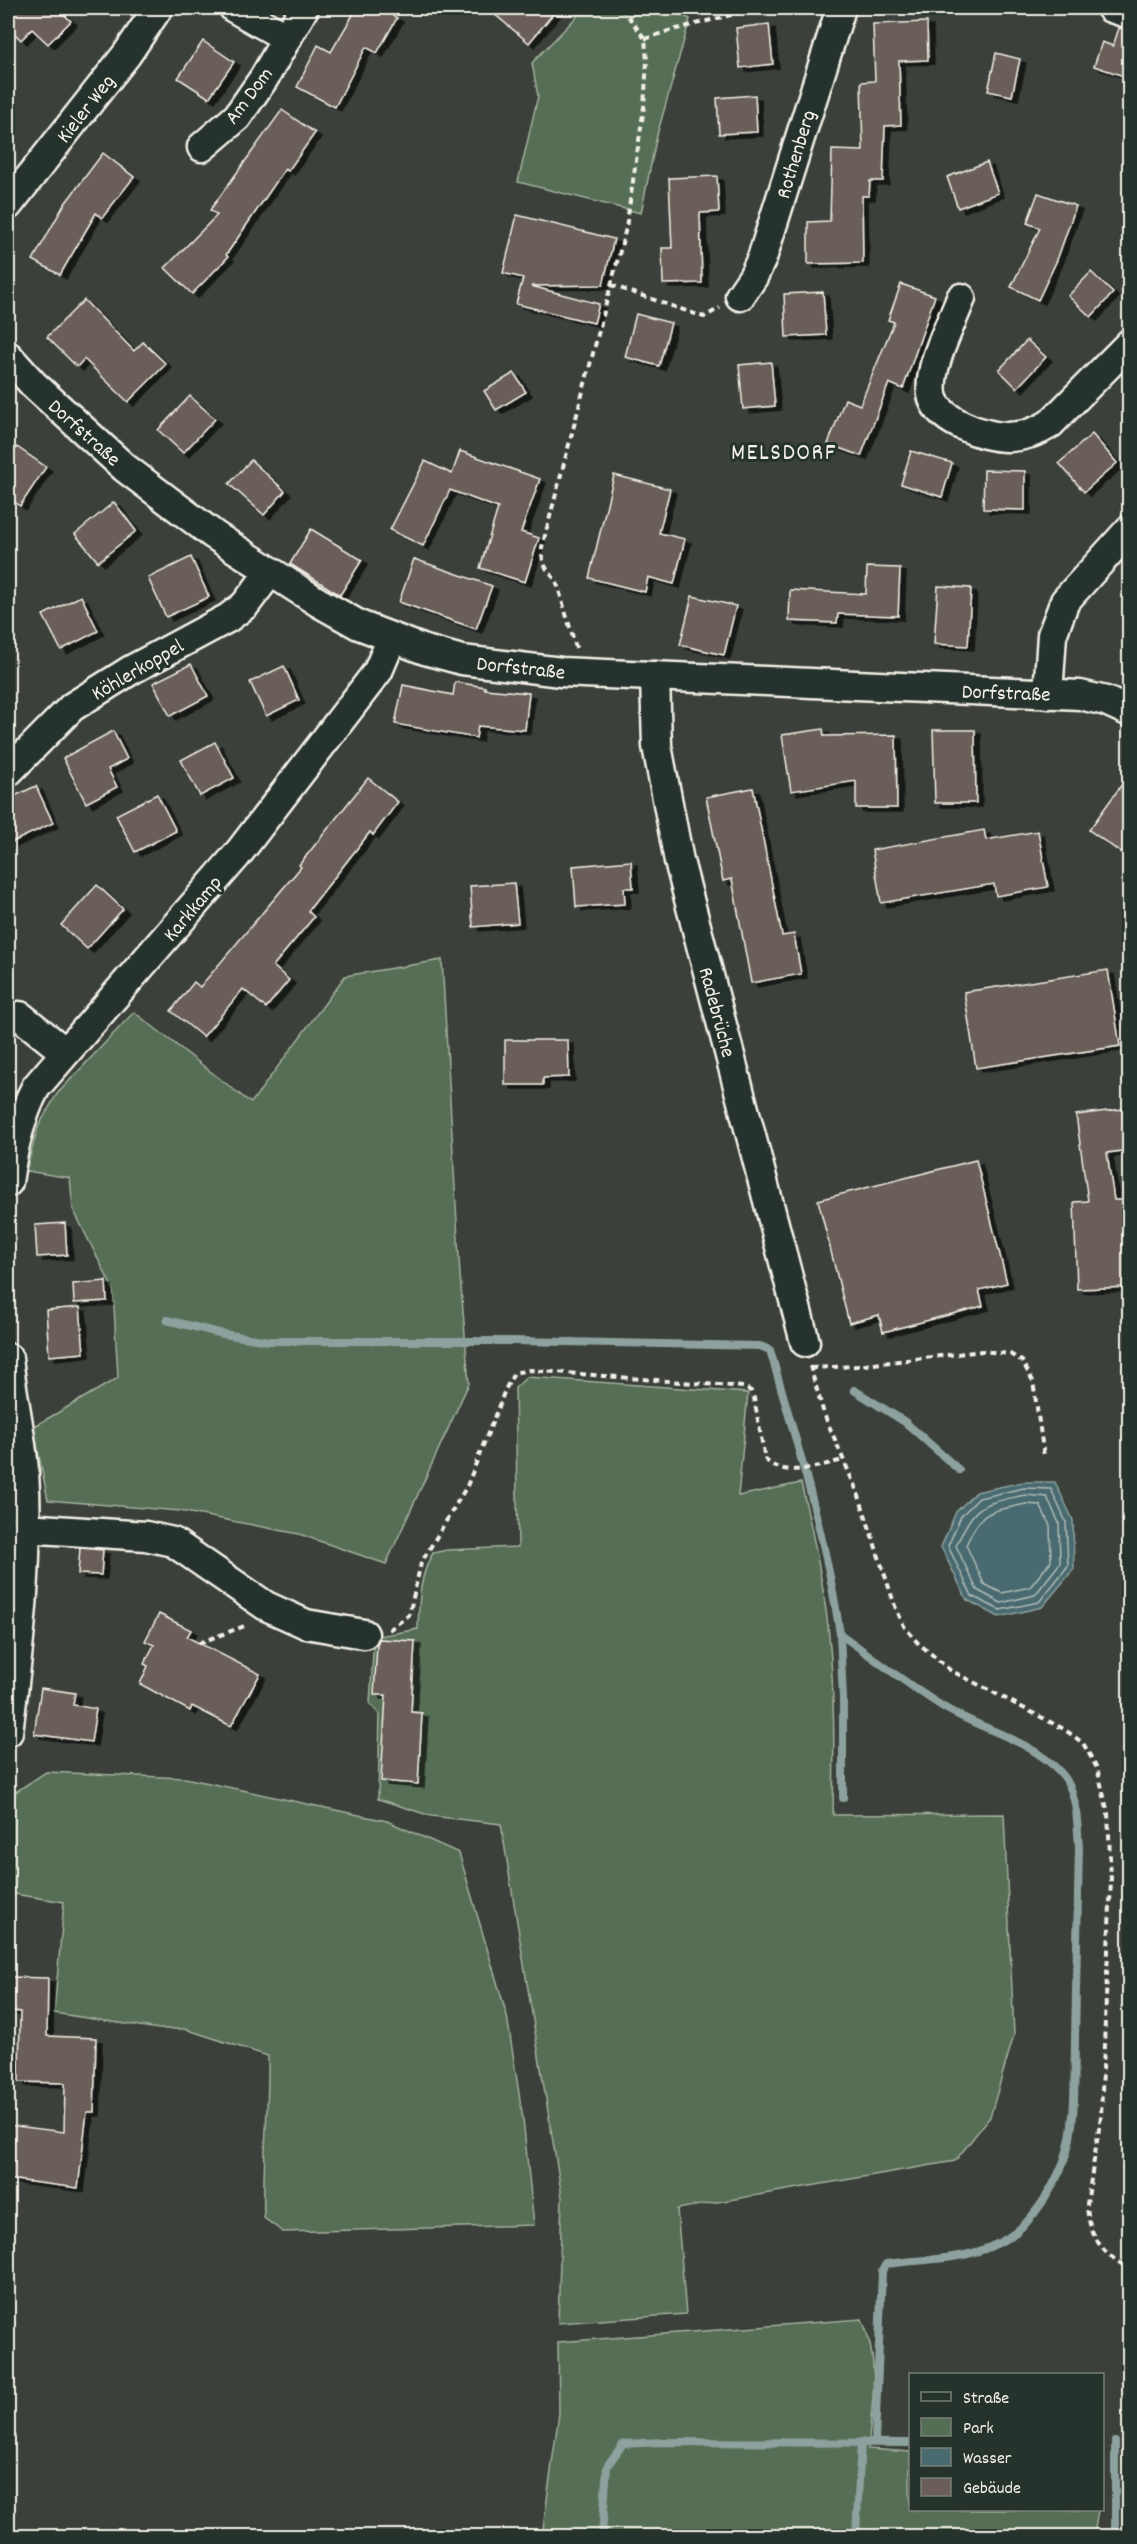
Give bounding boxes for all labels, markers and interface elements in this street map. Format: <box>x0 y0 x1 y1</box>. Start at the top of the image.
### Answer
street label: Am Dom <box>219 62 282 132</box>
street label: Kieler Weg <box>51 69 124 151</box>
street label: Rothenberg <box>770 107 826 203</box>
street label: Dorfstraße <box>40 393 126 475</box>
district label: MELSDORF <box>731 437 837 471</box>
street label: Köhlerkoppel <box>87 633 190 710</box>
street label: Dorfstraße <box>475 650 566 690</box>
street label: Dorfstraße <box>961 678 1051 712</box>
street label: Karkkamp <box>158 870 231 950</box>
street label: Radebrüche <box>689 964 742 1061</box>
legend <box>909 2373 1104 2511</box>
text: Straße <box>963 2387 1009 2412</box>
text: Park <box>963 2417 994 2442</box>
text: Wasser <box>963 2447 1012 2472</box>
text: Gebäude <box>963 2477 1021 2502</box>

